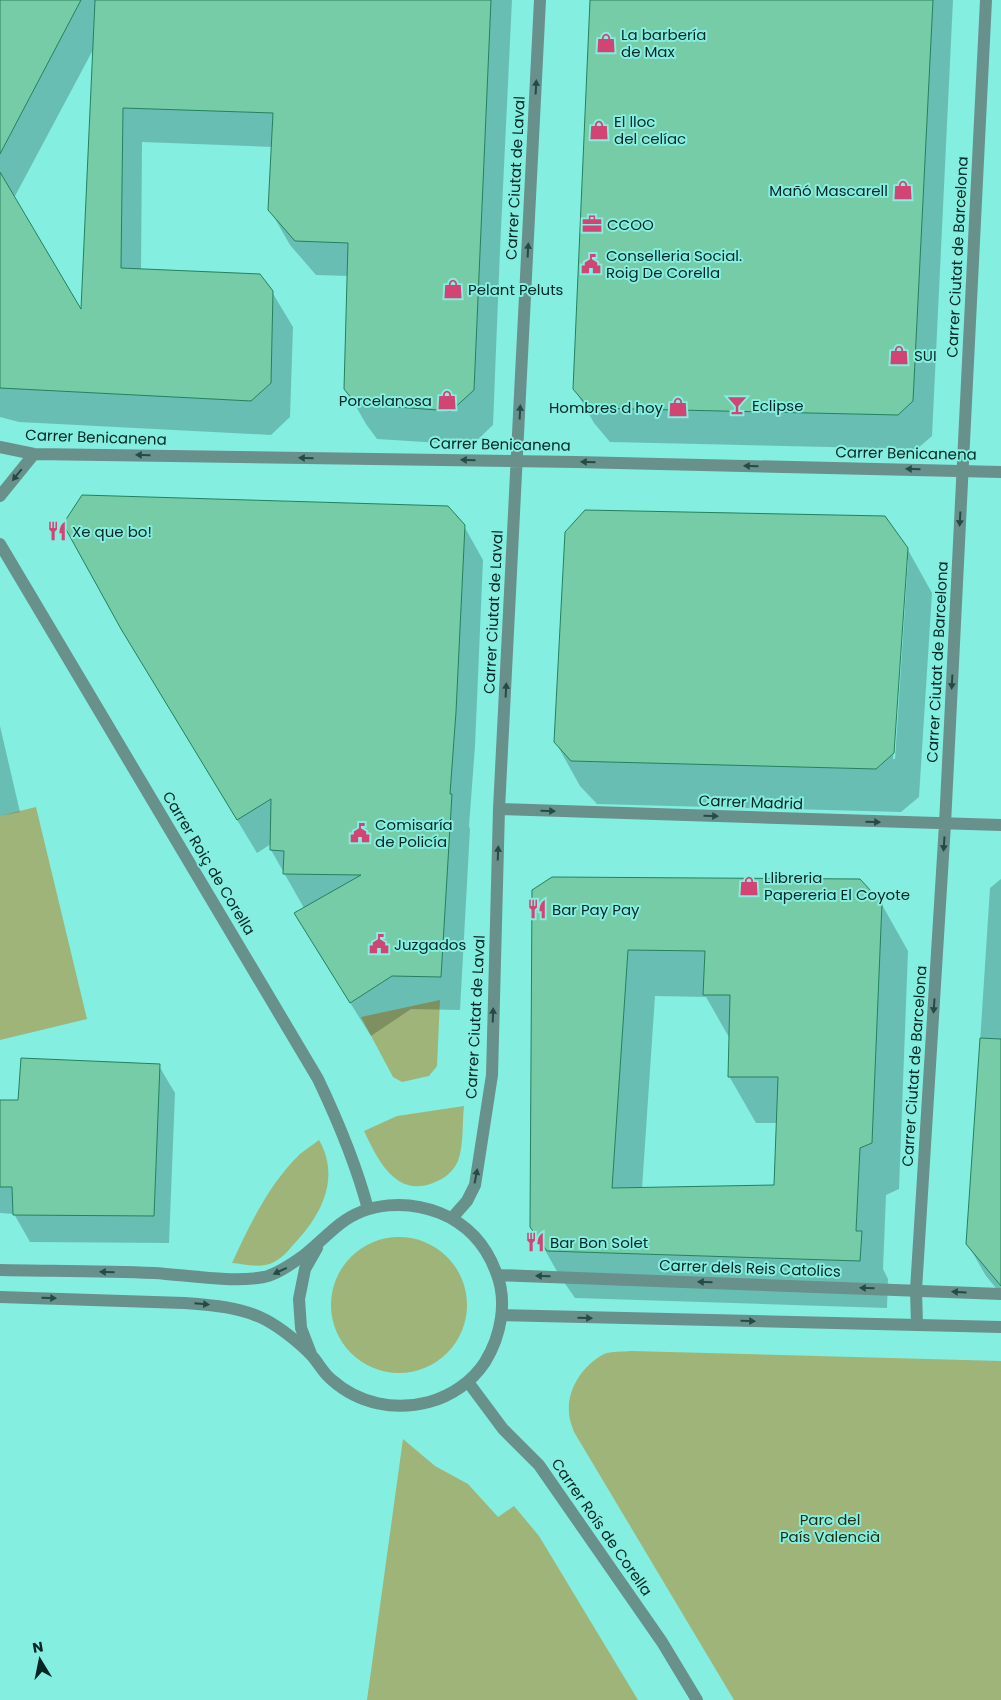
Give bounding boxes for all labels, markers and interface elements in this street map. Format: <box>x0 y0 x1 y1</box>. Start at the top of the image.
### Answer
place label: La barbería de Max <box>621 24 706 62</box>
shop icon: La barbería de Max <box>595 32 617 54</box>
one-way arrow <box>532 79 540 95</box>
street label: Carrer Ciutat de Laval <box>500 96 530 260</box>
place label: El lloc del celíac <box>614 111 686 149</box>
shop icon: El lloc del celíac <box>588 119 610 141</box>
street label: Carrer Ciutat de Barcelona <box>941 156 973 358</box>
shop icon: Mañó Mascarell <box>892 179 914 201</box>
place label: Mañó Mascarell <box>769 180 888 201</box>
office icon: CCOO <box>581 213 603 235</box>
place label: CCOO <box>607 214 654 235</box>
one-way arrow <box>524 241 532 257</box>
place label: Conselleria Social. Roig De Corella <box>606 245 742 283</box>
public building icon: Conselleria Social. Roig De Corella <box>580 253 602 275</box>
shop icon: Pelant Peluts <box>442 278 464 300</box>
place label: Pelant Peluts <box>468 279 564 300</box>
shop icon: SUI <box>888 344 910 366</box>
place label: SUI <box>914 345 937 366</box>
shop icon: Porcelanosa <box>436 389 458 411</box>
place label: Porcelanosa <box>339 390 432 411</box>
bar icon: Eclipse <box>726 394 748 416</box>
place label: Eclipse <box>752 395 803 416</box>
shop icon: Hombres d hoy <box>667 396 689 418</box>
place label: Hombres d hoy <box>549 397 664 418</box>
one-way arrow <box>516 404 524 420</box>
street label: Carrer Benicanena <box>25 424 167 450</box>
street label: Carrer Benicanena <box>429 432 571 456</box>
street label: Carrer Benicanena <box>835 441 977 465</box>
one-way arrow <box>135 451 151 459</box>
one-way arrow <box>298 453 314 461</box>
one-way arrow <box>460 456 476 464</box>
one-way arrow <box>580 458 596 466</box>
one-way arrow <box>743 461 759 469</box>
one-way arrow <box>905 465 921 473</box>
one-way arrow <box>12 468 23 481</box>
one-way arrow <box>955 512 963 528</box>
restaurant icon: Xe que bo! <box>46 520 68 542</box>
place label: Xe que bo! <box>72 521 152 542</box>
street label: Carrer Ciutat de Laval <box>478 530 508 694</box>
street label: Carrer Ciutat de Barcelona <box>921 561 953 763</box>
one-way arrow <box>948 674 956 690</box>
one-way arrow <box>502 682 510 698</box>
street label: Carrer Roiç de Corella <box>158 787 260 939</box>
street label: Carrer Madrid <box>698 790 804 814</box>
one-way arrow <box>540 807 556 815</box>
one-way arrow <box>703 813 719 821</box>
place label: Comisaría de Policía <box>375 814 453 852</box>
one-way arrow <box>865 819 881 827</box>
public building icon: Comisaría de Policía <box>349 822 371 844</box>
one-way arrow <box>939 836 947 852</box>
one-way arrow <box>494 844 502 860</box>
place label: Llibreria Papereria El Coyote <box>764 867 910 905</box>
shop icon: Llibreria Papereria El Coyote <box>738 875 760 897</box>
restaurant icon: Bar Pay Pay <box>526 898 548 920</box>
place label: Bar Pay Pay <box>552 899 640 920</box>
public building icon: Juzgados <box>368 933 390 955</box>
place label: Juzgados <box>394 934 466 955</box>
street label: Carrer Ciutat de Laval <box>460 935 490 1099</box>
street label: Carrer Ciutat de Barcelona <box>896 965 932 1167</box>
one-way arrow <box>929 999 937 1015</box>
one-way arrow <box>490 1007 498 1023</box>
one-way arrow <box>473 1168 481 1184</box>
restaurant icon: Bar Bon Solet <box>524 1231 546 1253</box>
place label: Bar Bon Solet <box>550 1232 648 1253</box>
street label: Carrer dels Reis Catolics <box>659 1254 841 1282</box>
one-way arrow <box>273 1267 287 1275</box>
one-way arrow <box>98 1268 114 1276</box>
one-way arrow <box>534 1272 550 1280</box>
one-way arrow <box>697 1278 713 1286</box>
one-way arrow <box>859 1284 875 1292</box>
one-way arrow <box>950 1288 966 1296</box>
one-way arrow <box>41 1294 57 1302</box>
one-way arrow <box>195 1300 211 1308</box>
one-way arrow <box>578 1314 594 1322</box>
one-way arrow <box>740 1317 756 1325</box>
street label: Carrer Roís de Corella <box>547 1454 657 1600</box>
park label: Parc del País Valencià <box>780 1509 880 1547</box>
north arrow <box>15 1635 65 1685</box>
text: N <box>31 1636 45 1658</box>

